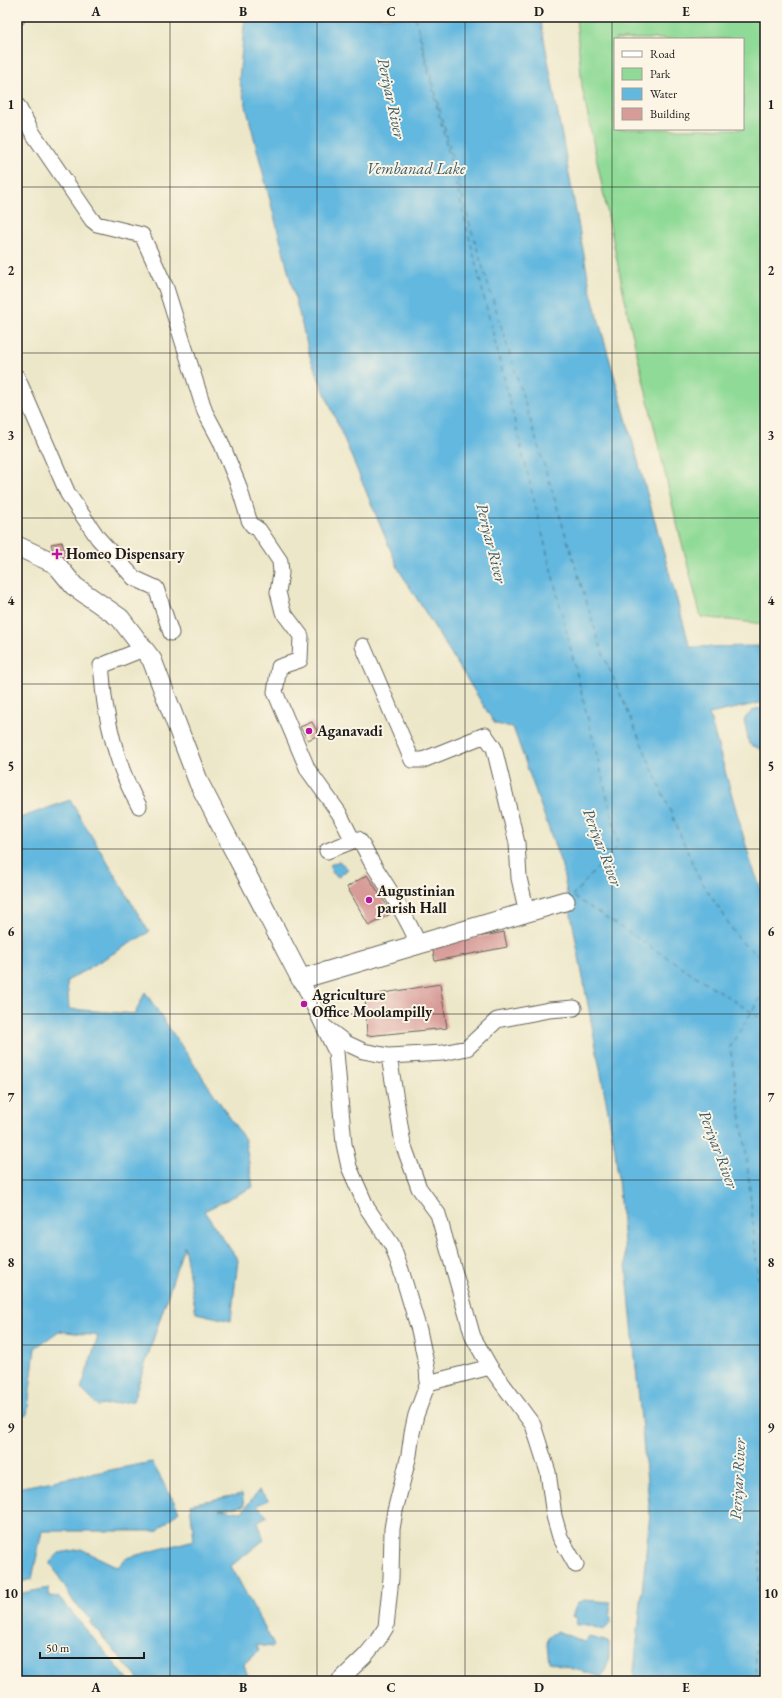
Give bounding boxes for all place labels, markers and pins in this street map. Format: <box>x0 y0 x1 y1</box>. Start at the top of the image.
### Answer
place label: Homeo Dispensary <box>66 544 185 563</box>
marker: Homeo Dispensary <box>51 548 63 560</box>
place label: Aganavadi <box>316 721 383 740</box>
marker: Aganavadi <box>304 726 314 736</box>
place label: Augustinian parish Hall <box>376 881 456 917</box>
marker: Augustinian parish Hall <box>364 895 374 905</box>
place label: Agriculture Office Moolampilly <box>311 985 433 1021</box>
marker: Agriculture Office Moolampilly <box>299 999 309 1009</box>

